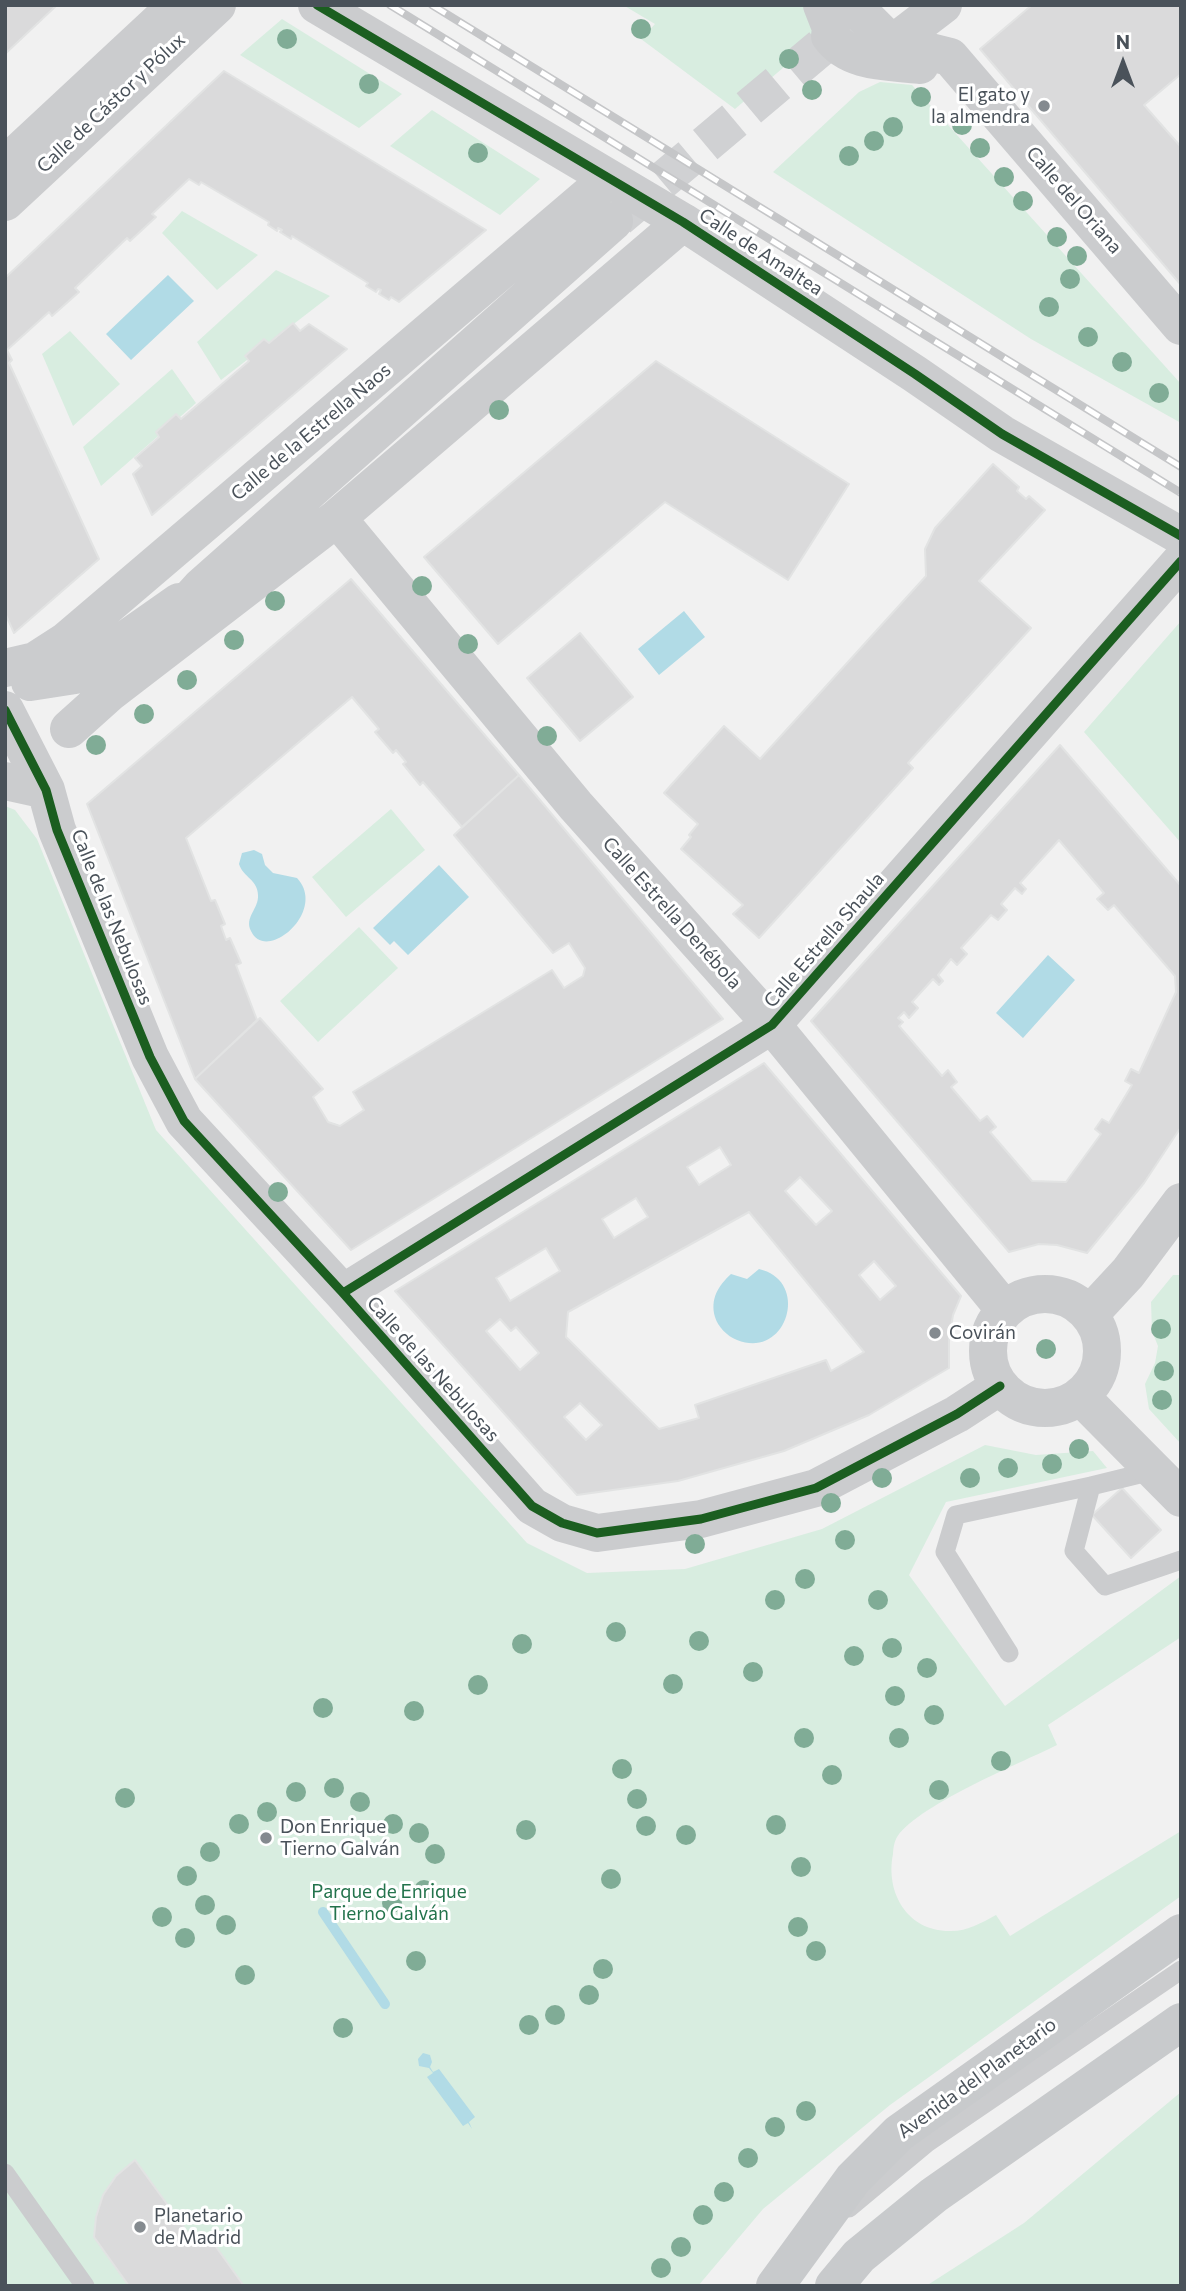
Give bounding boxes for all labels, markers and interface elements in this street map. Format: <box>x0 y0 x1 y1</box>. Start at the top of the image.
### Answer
street label: Calle de Cástor y Pólux <box>32 28 190 178</box>
north arrow <box>1088 28 1158 98</box>
text: N <box>1116 30 1130 53</box>
place label: El gato y la almendra <box>931 84 1030 128</box>
marker: El gato y la almendra <box>1036 98 1052 114</box>
street label: Calle del Oriana <box>1021 142 1127 258</box>
street label: Calle de Amaltea <box>695 204 827 300</box>
street label: Calle de la Estrella Naos <box>226 359 396 505</box>
street label: Calle de las Nebulosas <box>66 826 158 1008</box>
street label: Calle Estrella Denébola <box>598 832 746 994</box>
street label: Calle Estrella Shaula <box>759 868 889 1012</box>
street label: Calle de las Nebulosas <box>362 1292 504 1446</box>
place label: Covirán <box>949 1322 1016 1344</box>
marker: Covirán <box>927 1325 943 1341</box>
place label: Don Enrique Tierno Galván <box>280 1816 400 1860</box>
marker: Don Enrique Tierno Galván <box>258 1830 274 1846</box>
park label: Parque de Enrique Tierno Galván <box>311 1881 467 1925</box>
street label: Avenida del Planetario <box>893 2013 1061 2143</box>
place label: Planetario de Madrid <box>154 2205 243 2249</box>
marker: Planetario de Madrid <box>132 2219 148 2235</box>

